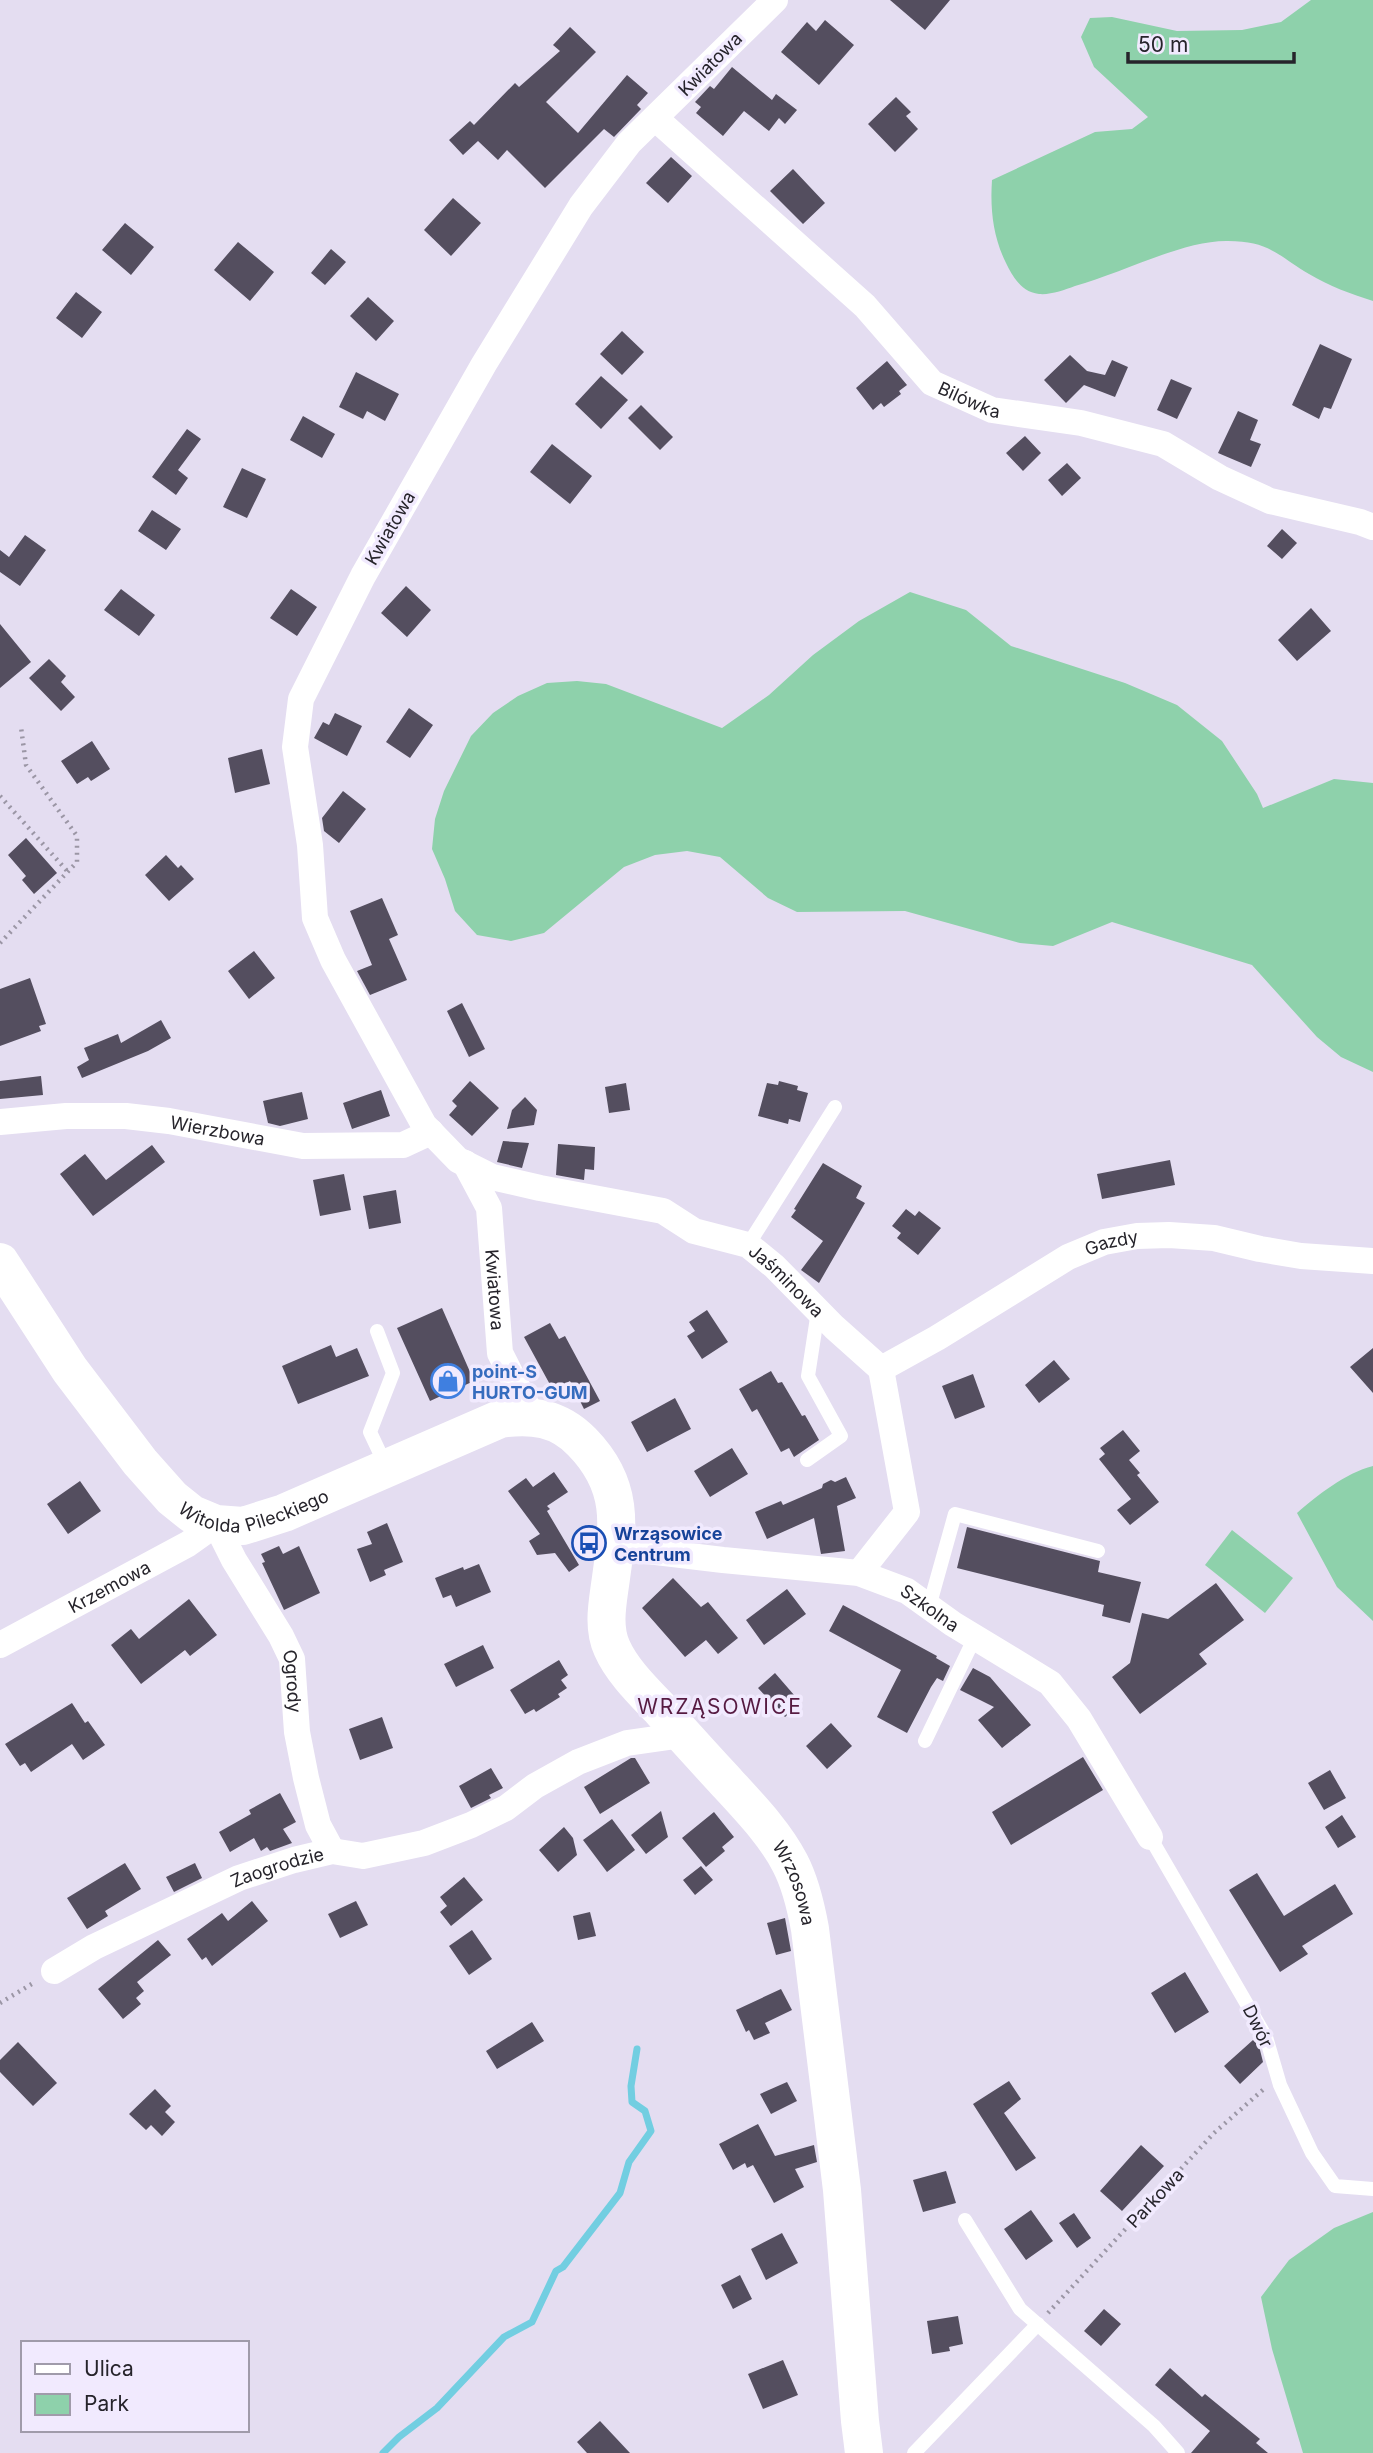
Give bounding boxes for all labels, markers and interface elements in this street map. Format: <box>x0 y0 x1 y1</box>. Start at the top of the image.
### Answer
scale bar <box>1128 21 1294 65</box>
street label: Kwiatowa <box>674 28 746 100</box>
text: 50 m <box>1138 32 1188 57</box>
street label: Bilówka <box>935 377 1002 422</box>
street label: Kwiatowa <box>361 488 419 568</box>
street label: Wierzbowa <box>169 1111 267 1149</box>
street label: Gazdy <box>1081 1226 1140 1259</box>
street label: Jaśminowa <box>745 1240 829 1321</box>
street label: Kwiatowa <box>482 1248 509 1331</box>
place label: point-S HURTO-GUM <box>472 1361 588 1403</box>
shop icon: point-S HURTO-GUM <box>429 1362 467 1400</box>
street label: Witolda Pileckiego <box>175 1485 331 1537</box>
place label: Wrząsowice Centrum <box>614 1523 723 1565</box>
bus stop icon: Wrząsowice Centrum <box>570 1524 608 1562</box>
street label: Krzemowa <box>65 1556 154 1617</box>
street label: Szkolna <box>897 1579 963 1636</box>
street label: Ogrody <box>278 1646 306 1713</box>
district label: WRZĄSOWICE <box>637 1694 803 1719</box>
street label: Wrzosowa <box>769 1837 820 1927</box>
street label: Zaogrodzie <box>227 1843 326 1891</box>
street label: Dwór <box>1239 2001 1277 2051</box>
street label: Parkowa <box>1122 2164 1188 2232</box>
legend <box>21 2341 248 2432</box>
text: Ulica <box>84 2356 134 2381</box>
text: Park <box>84 2391 129 2416</box>

